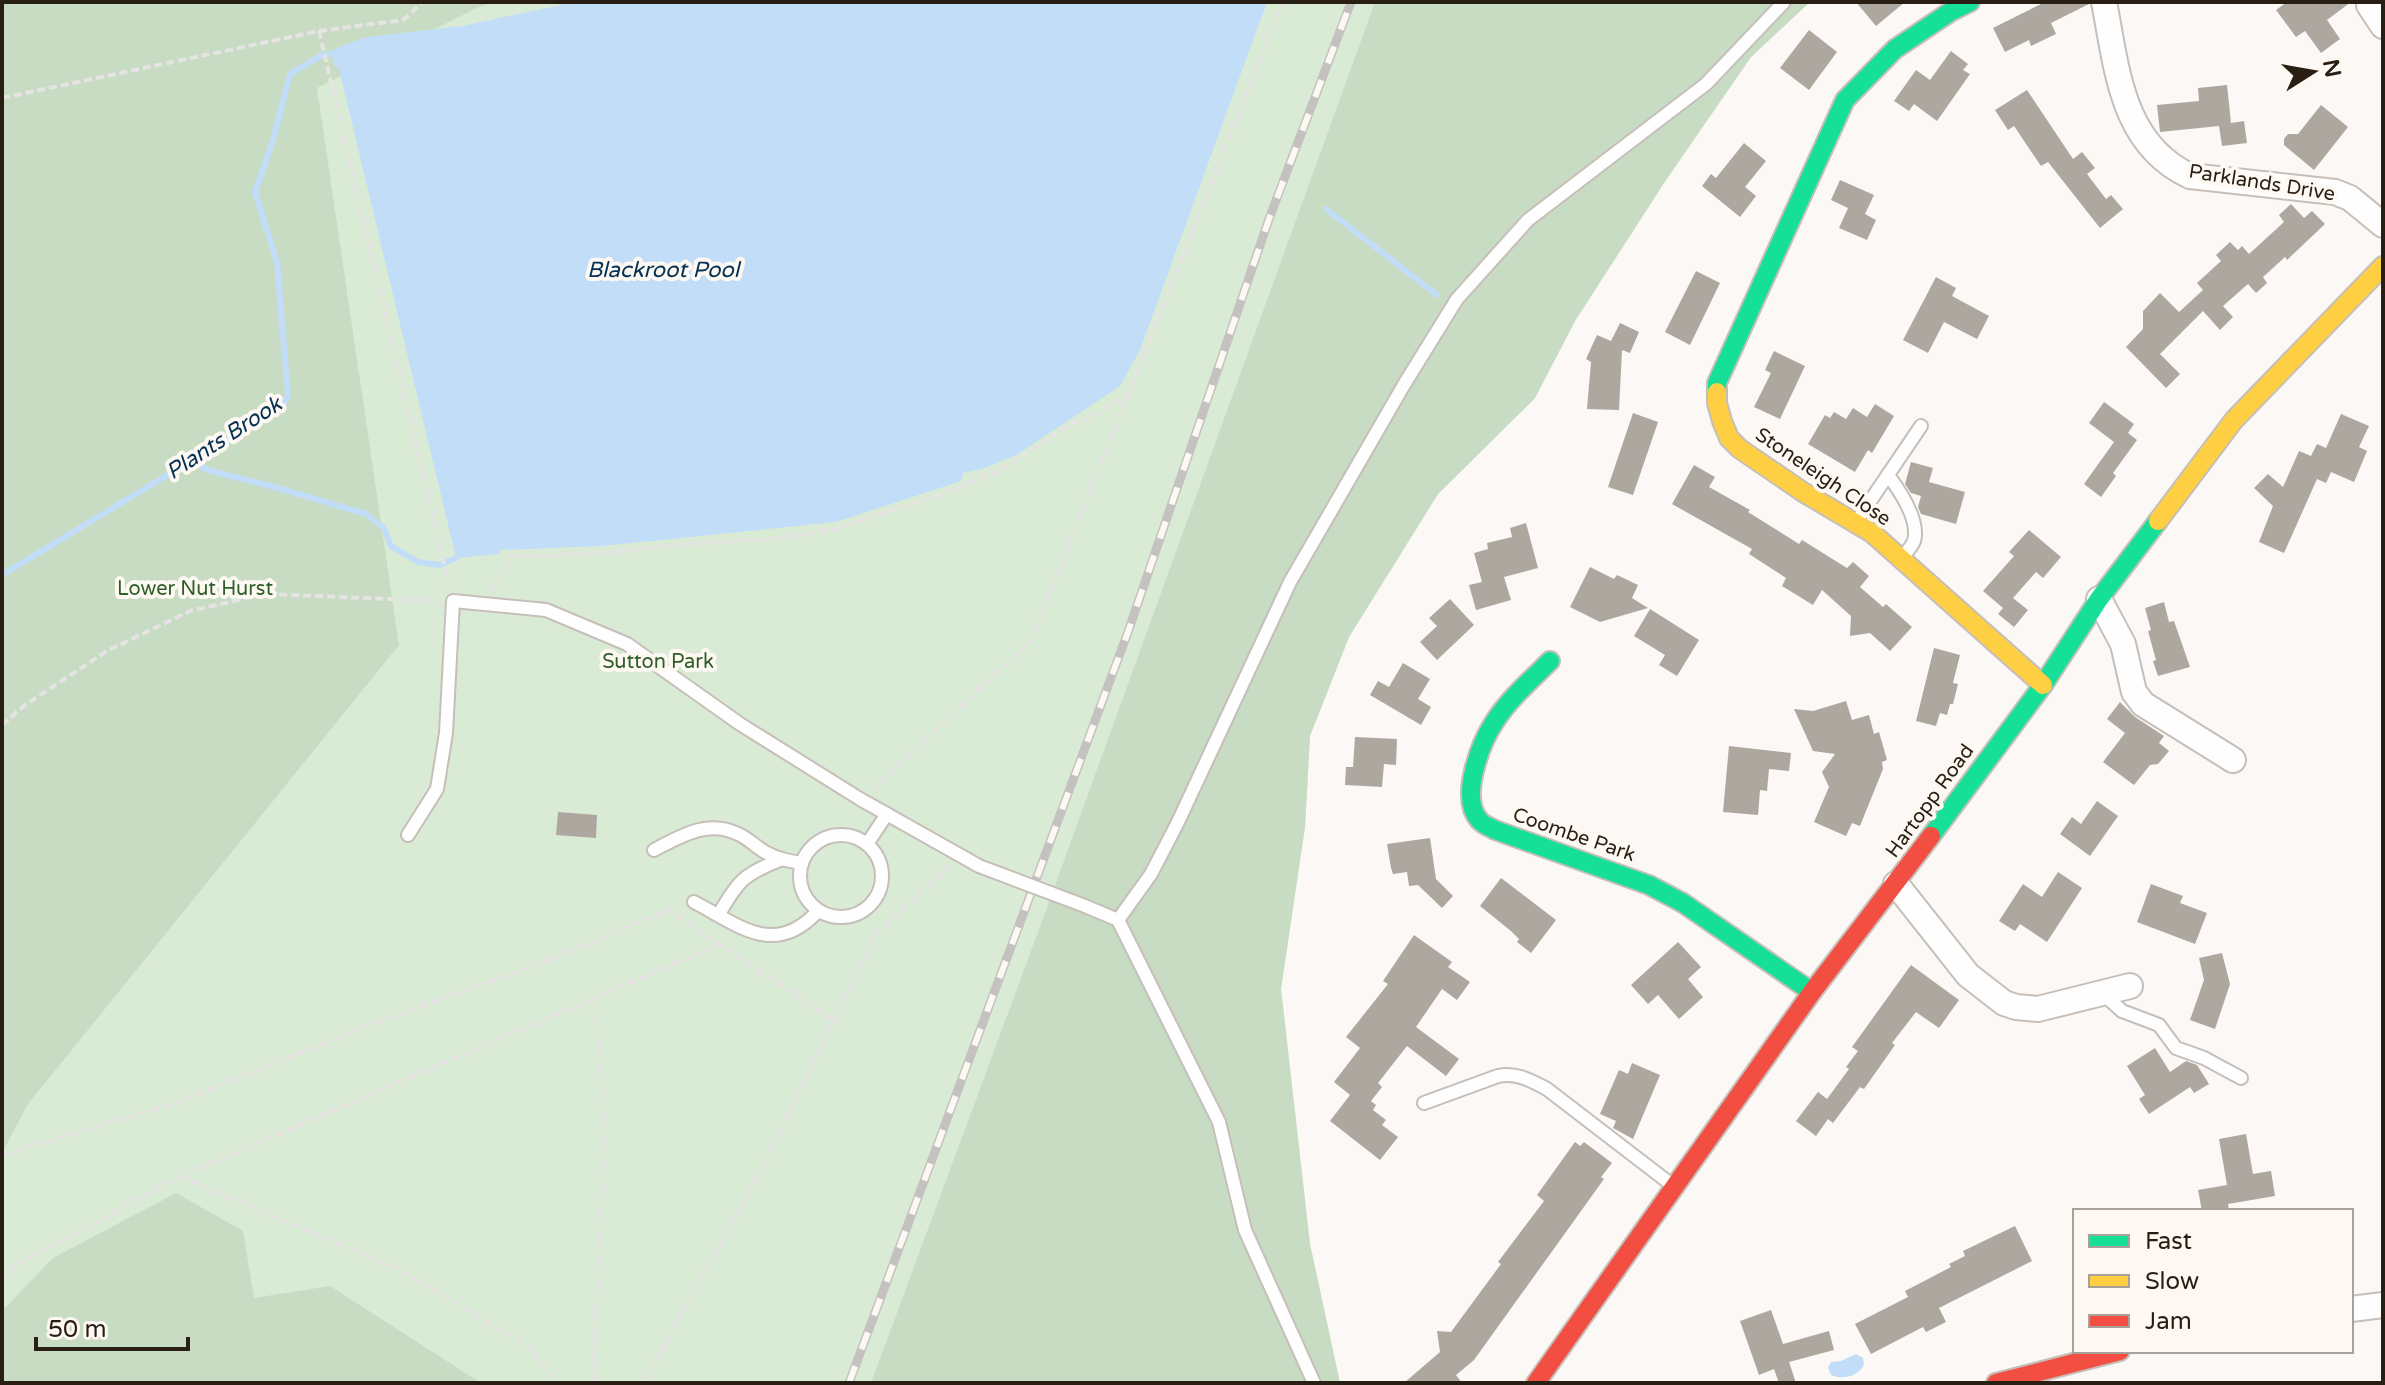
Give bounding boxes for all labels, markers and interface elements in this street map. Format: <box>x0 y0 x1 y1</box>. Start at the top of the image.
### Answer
north arrow <box>2273 32 2353 112</box>
text: N <box>2317 57 2346 80</box>
street label: Parklands Drive <box>2187 160 2337 206</box>
water label: Blackroot Pool <box>587 257 742 283</box>
water label: Plants Brook <box>161 390 288 485</box>
street label: Stoneleigh Close <box>1751 423 1895 531</box>
park label: Lower Nut Hurst <box>117 577 273 601</box>
park label: Sutton Park <box>602 650 714 674</box>
street label: Hartopp Road <box>1881 740 1979 862</box>
street label: Coombe Park <box>1510 803 1639 867</box>
legend <box>2073 1209 2353 1353</box>
text: Fast <box>2145 1227 2192 1256</box>
text: Slow <box>2145 1267 2199 1296</box>
scale bar <box>36 1301 188 1351</box>
text: Jam <box>2145 1307 2192 1336</box>
text: 50 m <box>48 1315 106 1344</box>

